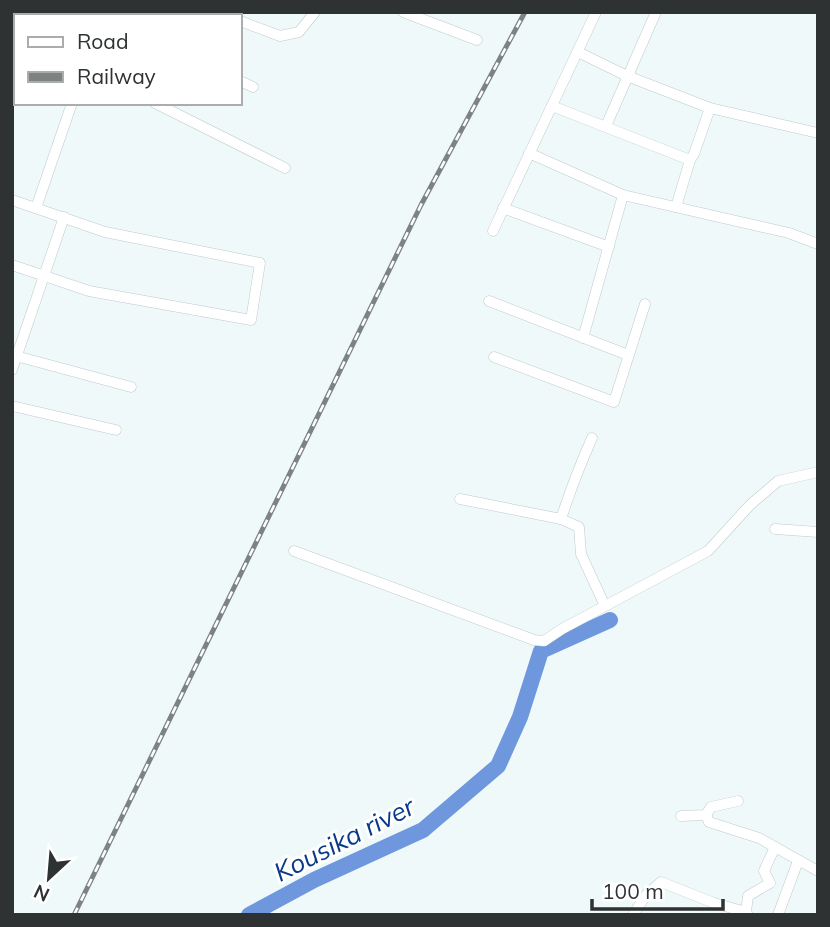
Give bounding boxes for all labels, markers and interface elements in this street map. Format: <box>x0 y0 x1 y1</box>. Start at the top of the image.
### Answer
legend <box>14 14 242 105</box>
text: Road <box>77 28 128 54</box>
text: Railway <box>77 63 156 89</box>
water label: Kousika river <box>268 789 421 889</box>
north arrow <box>14 843 84 913</box>
scale bar <box>592 867 723 911</box>
text: 100 m <box>602 878 664 904</box>
text: N <box>30 879 53 907</box>

